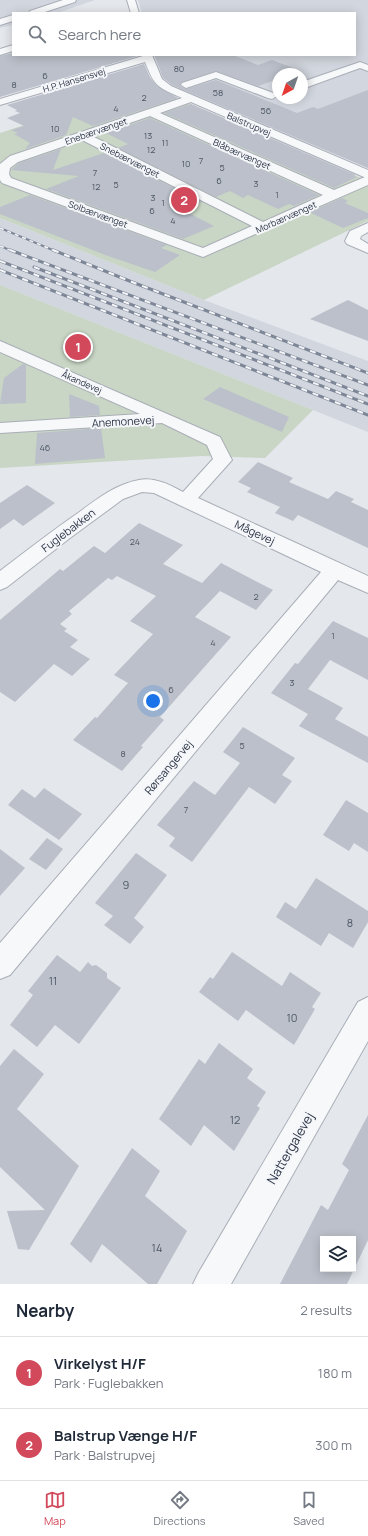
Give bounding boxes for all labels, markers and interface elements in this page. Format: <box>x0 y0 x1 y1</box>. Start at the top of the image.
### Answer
search box <box>12 12 356 56</box>
icon: search <box>26 23 48 45</box>
text: Search here <box>58 24 141 45</box>
house number: 80 <box>174 62 184 75</box>
street label: H.P. Hansensvej <box>41 64 107 96</box>
north arrow <box>272 68 308 104</box>
house number: 6 <box>42 69 48 82</box>
house number: 8 <box>11 78 17 91</box>
house number: 58 <box>213 86 223 99</box>
house number: 2 <box>141 91 147 104</box>
house number: 4 <box>113 102 119 115</box>
house number: 56 <box>261 104 272 117</box>
street label: Balstrupvej <box>225 109 273 139</box>
street label: Enebærvænget <box>63 114 129 148</box>
house number: 10 <box>51 122 60 135</box>
house number: 13 <box>144 129 152 142</box>
street label: Blåbærvænget <box>211 135 273 173</box>
house number: 11 <box>161 136 169 149</box>
street label: Snebærvænget <box>98 139 162 181</box>
house number: 12 <box>147 143 155 156</box>
house number: 7 <box>199 154 204 167</box>
house number: 10 <box>182 157 191 170</box>
house number: 5 <box>219 161 225 174</box>
house number: 7 <box>93 166 98 179</box>
house number: 6 <box>216 174 222 187</box>
house number: 3 <box>254 177 259 190</box>
house number: 5 <box>113 178 119 191</box>
house number: 12 <box>92 180 100 193</box>
pin: 2 <box>171 185 197 215</box>
house number: 1 <box>275 188 279 201</box>
house number: 3 <box>151 191 156 204</box>
house number: 1 <box>161 196 165 209</box>
street label: Solbærvænget <box>67 197 130 231</box>
street label: Morbærvænget <box>253 198 319 236</box>
house number: 6 <box>149 204 155 217</box>
house number: 4 <box>170 214 176 227</box>
pin: 1 <box>65 332 91 362</box>
street label: Åkandevej <box>60 367 104 397</box>
street label: Anemonevej <box>91 412 155 430</box>
house number: 46 <box>40 441 51 454</box>
street label: Fuglebakken <box>38 505 98 555</box>
street label: Mågevej <box>233 516 277 548</box>
house number: 24 <box>130 535 140 548</box>
house number: 2 <box>253 590 259 603</box>
house number: 1 <box>331 629 335 642</box>
house number: 4 <box>210 636 216 649</box>
house number: 3 <box>290 676 295 689</box>
house number: 6 <box>168 683 174 696</box>
your location <box>143 691 163 711</box>
street label: Rørsangervej <box>141 736 195 798</box>
house number: 5 <box>239 739 245 752</box>
house number: 8 <box>120 747 126 760</box>
house number: 7 <box>184 803 189 816</box>
house number: 9 <box>123 877 130 892</box>
house number: 8 <box>347 915 353 930</box>
house number: 11 <box>49 973 57 988</box>
house number: 10 <box>286 1010 298 1025</box>
street label: Nattergalevej <box>262 1109 318 1187</box>
house number: 12 <box>230 1112 240 1127</box>
map controls <box>320 1236 356 1272</box>
button: layers <box>320 1236 356 1272</box>
house number: 14 <box>152 1240 162 1255</box>
text: Nearby <box>16 1299 74 1322</box>
text: 2 results <box>300 1301 352 1319</box>
text: Virkelyst H/F <box>54 1353 146 1374</box>
text: 1 <box>26 1364 32 1382</box>
text: 180 m <box>318 1364 352 1382</box>
text: Park · Fuglebakken <box>54 1374 163 1392</box>
text: Balstrup Vænge H/F <box>54 1425 197 1446</box>
text: 2 <box>25 1436 33 1454</box>
text: 300 m <box>315 1436 352 1454</box>
text: Park · Balstrupvej <box>54 1446 155 1464</box>
tab: Map <box>44 1489 66 1528</box>
tab: Directions <box>153 1489 206 1528</box>
tab: Saved <box>293 1489 324 1528</box>

